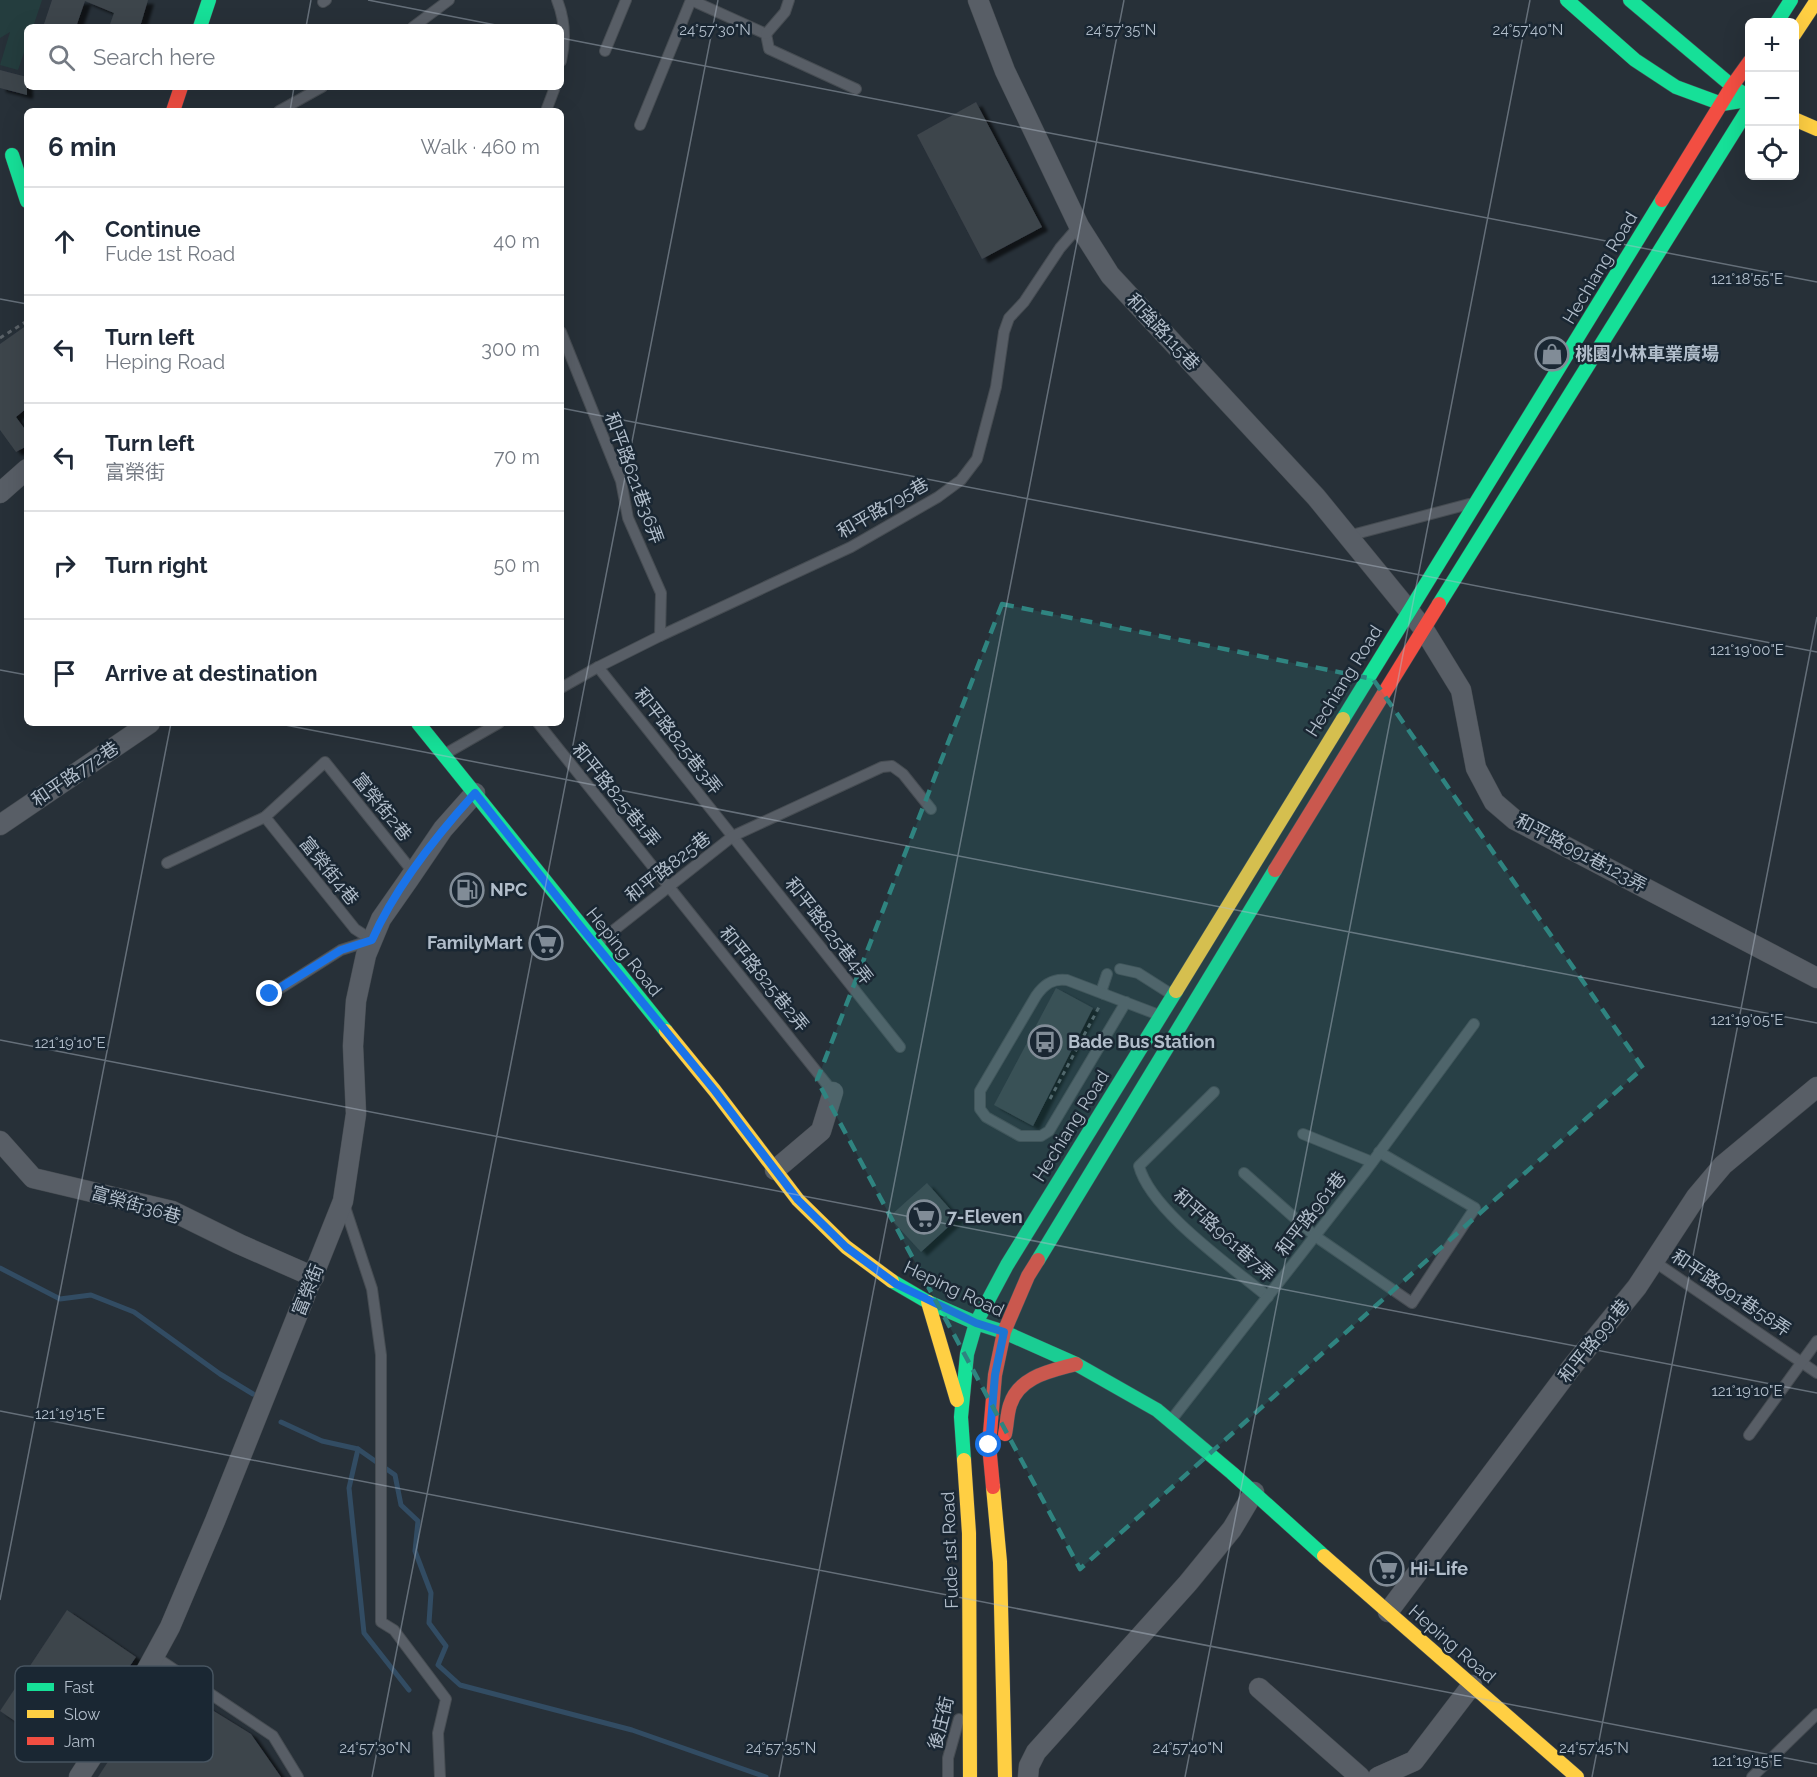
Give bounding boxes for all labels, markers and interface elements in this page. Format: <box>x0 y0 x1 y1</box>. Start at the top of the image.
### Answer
map controls <box>1745 18 1799 180</box>
button: + <box>1745 18 1799 72</box>
text: 24°57'30"N <box>679 21 751 39</box>
text: 24°57'35"N <box>1086 21 1156 39</box>
text: 24°57'40"N <box>1493 21 1563 39</box>
search box <box>24 24 564 90</box>
icon: search <box>45 41 78 74</box>
text: Search here <box>93 44 215 70</box>
button: − <box>1745 72 1799 126</box>
button: locate <box>1745 126 1799 180</box>
text: 6 min <box>48 132 117 162</box>
text: Walk · 460 m <box>421 135 540 159</box>
street label: Hechiang Road <box>1558 208 1641 328</box>
text: Continue <box>105 216 201 242</box>
icon: ahead <box>48 225 81 258</box>
text: 40 m <box>493 229 540 253</box>
text: Fude 1st Road <box>105 242 235 266</box>
text: 121°18'55"E <box>1711 270 1783 288</box>
street label: 和強路115巷 <box>1123 289 1204 374</box>
text: Turn left <box>105 324 195 350</box>
icon: left <box>48 333 81 366</box>
shop icon: 桃園小林車業廣場 <box>1534 336 1570 372</box>
text: 300 m <box>481 337 540 361</box>
place label: 桃園小林車業廣場 <box>1575 343 1719 364</box>
text: Heping Road <box>105 350 225 374</box>
street label: 和平路621巷36弄 <box>601 409 668 546</box>
text: Turn left <box>105 430 195 456</box>
icon: left <box>48 441 81 474</box>
text: 70 m <box>494 445 540 469</box>
text: 富榮街 <box>105 460 165 484</box>
street label: 和平路795巷 <box>833 473 932 542</box>
icon: right <box>48 549 81 582</box>
text: Turn right <box>105 552 208 578</box>
text: 50 m <box>493 553 540 577</box>
street label: Hechiang Road <box>1301 621 1386 740</box>
text: 121°19'00"E <box>1710 641 1784 659</box>
icon: arrive <box>48 657 81 690</box>
text: Arrive at destination <box>105 660 318 686</box>
street label: 和平路825巷3弄 <box>630 683 727 798</box>
street label: 和平路772巷 <box>27 737 122 810</box>
street label: 和平路825巷1弄 <box>568 739 665 851</box>
street label: 富榮街2巷 <box>349 768 416 845</box>
street label: 和平路991巷123弄 <box>1512 809 1650 896</box>
street label: 和平路825巷 <box>621 827 714 906</box>
street label: 富榮街4巷 <box>295 832 363 909</box>
fuel station icon: NPC <box>449 872 485 908</box>
street label: 和平路825巷4弄 <box>781 873 878 988</box>
place label: NPC <box>490 879 527 900</box>
street label: Heping Road <box>582 903 667 1000</box>
street label: 和平路825巷2弄 <box>716 922 813 1036</box>
supermarket icon: FamilyMart <box>528 925 564 961</box>
place label: FamilyMart <box>427 932 523 953</box>
route end <box>256 980 282 1006</box>
text: 121°19'05"E <box>1711 1011 1783 1029</box>
bus stop icon: Bade Bus Station <box>1027 1024 1063 1060</box>
place label: Bade Bus Station <box>1068 1031 1215 1052</box>
text: 121°19'10"E <box>34 1034 106 1052</box>
street label: Hechiang Road <box>1028 1066 1113 1185</box>
street label: 和平路961巷 <box>1271 1167 1350 1260</box>
street label: 富榮街36巷 <box>89 1182 183 1227</box>
street label: 和平路961巷7弄 <box>1169 1184 1279 1286</box>
supermarket icon: 7-Eleven <box>906 1199 942 1235</box>
place label: 7-Eleven <box>947 1206 1023 1227</box>
street label: 和平路991巷58弄 <box>1668 1245 1795 1340</box>
street label: Heping Road <box>901 1256 1008 1321</box>
street label: 富榮街 <box>288 1261 327 1319</box>
street label: 和平路991巷 <box>1554 1295 1633 1386</box>
text: 121°19'10"E <box>1711 1382 1783 1400</box>
text: 121°19'15"E <box>35 1405 105 1423</box>
route start <box>975 1431 1001 1457</box>
street label: Fude 1st Road <box>937 1491 962 1609</box>
supermarket icon: Hi-Life <box>1369 1551 1405 1587</box>
place label: Hi-Life <box>1410 1558 1468 1579</box>
street label: Heping Road <box>1405 1600 1500 1687</box>
legend <box>15 1666 213 1762</box>
text: Fast <box>64 1678 95 1697</box>
street label: 後庄街 <box>924 1694 957 1752</box>
text: Slow <box>64 1705 100 1724</box>
text: Jam <box>64 1732 95 1751</box>
text: 24°57'30"N <box>339 1739 411 1757</box>
text: 24°57'35"N <box>746 1739 816 1757</box>
text: 24°57'40"N <box>1153 1739 1223 1757</box>
text: 24°57'45"N <box>1559 1739 1629 1757</box>
text: 121°19'15"E <box>1712 1752 1782 1770</box>

